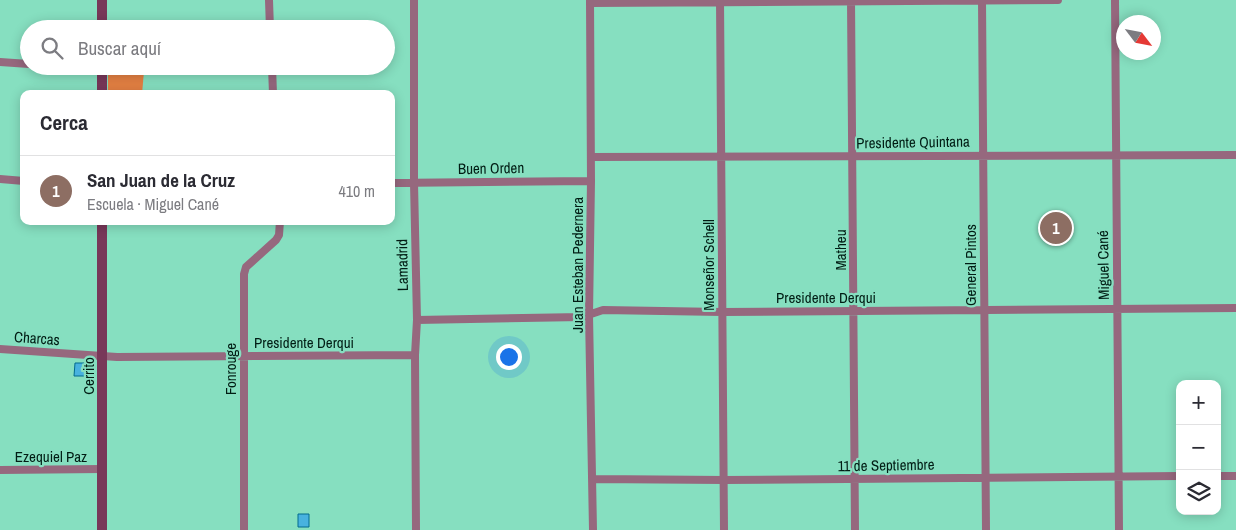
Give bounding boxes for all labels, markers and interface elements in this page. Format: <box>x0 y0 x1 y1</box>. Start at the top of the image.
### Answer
north arrow <box>1116 15 1161 60</box>
search box <box>20 20 395 75</box>
icon: search <box>38 34 66 62</box>
text: Buscar aquí <box>78 35 161 61</box>
text: Cerca <box>40 108 88 137</box>
street label: Presidente Quintana <box>856 131 970 153</box>
street label: Buen Orden <box>458 157 524 179</box>
text: San Juan de la Cruz <box>87 167 235 193</box>
text: 1 <box>52 180 60 202</box>
text: 410 m <box>339 180 375 202</box>
text: Escuela · Miguel Cané <box>87 193 219 215</box>
street label: Juan Esteban Pedernera <box>567 197 588 333</box>
pin: 1 <box>1040 209 1072 247</box>
street label: Monseñor Schell <box>698 219 719 311</box>
street label: General Pintos <box>960 224 981 306</box>
street label: Matheu <box>830 229 851 271</box>
street label: Miguel Cané <box>1092 230 1114 300</box>
street label: Lamadrid <box>391 239 413 291</box>
street label: Presidente Derqui <box>776 287 876 308</box>
street label: Charcas <box>13 326 61 350</box>
street label: Presidente Derqui <box>254 332 354 353</box>
street label: Fonrouge <box>220 343 241 395</box>
your location <box>496 344 522 370</box>
street label: Cerrito <box>78 357 99 395</box>
map controls <box>1176 380 1221 515</box>
button: + <box>1176 380 1221 425</box>
button: − <box>1176 425 1221 470</box>
street label: Ezequiel Paz <box>15 446 87 467</box>
street label: 11 de Septiembre <box>837 454 935 476</box>
button: layers <box>1176 470 1221 515</box>

